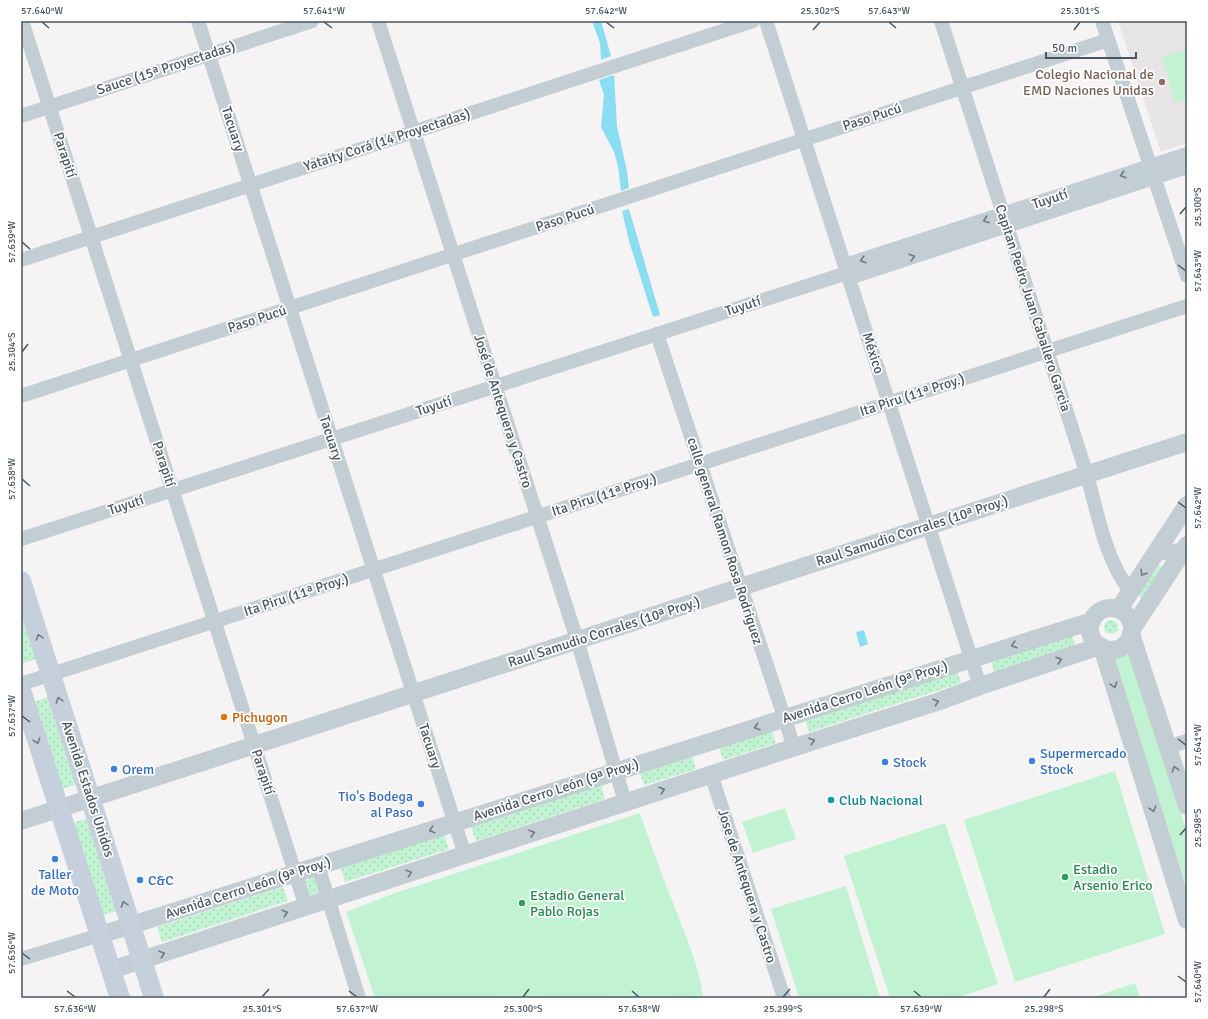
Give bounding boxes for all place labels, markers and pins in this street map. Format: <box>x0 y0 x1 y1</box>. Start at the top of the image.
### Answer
place label: Colegio Nacional de EMD Naciones Unidas <box>1023 66 1154 99</box>
marker: Colegio Nacional de EMD Naciones Unidas <box>1157 77 1167 87</box>
place label: Pichugon <box>232 709 288 726</box>
marker: Pichugon <box>219 712 229 722</box>
place label: Supermercado Stock <box>1040 745 1126 778</box>
place label: Stock <box>893 754 926 771</box>
marker: Supermercado Stock <box>1027 756 1037 766</box>
marker: Stock <box>880 757 890 767</box>
place label: Orem <box>122 761 154 778</box>
marker: Orem <box>109 764 119 774</box>
place label: Tio's Bodega al Paso <box>338 788 413 821</box>
place label: Club Nacional <box>839 792 923 809</box>
marker: Club Nacional <box>826 795 836 805</box>
marker: Tio's Bodega al Paso <box>416 799 426 809</box>
marker: Taller de Moto <box>50 854 60 864</box>
place label: Estadio Arsenio Erico <box>1073 861 1153 894</box>
place label: Taller de Moto <box>31 866 79 899</box>
place label: C&C <box>148 872 174 889</box>
marker: Estadio Arsenio Erico <box>1060 872 1070 882</box>
marker: C&C <box>135 875 145 885</box>
place label: Estadio General Pablo Rojas <box>530 887 624 920</box>
marker: Estadio General Pablo Rojas <box>517 898 527 908</box>

